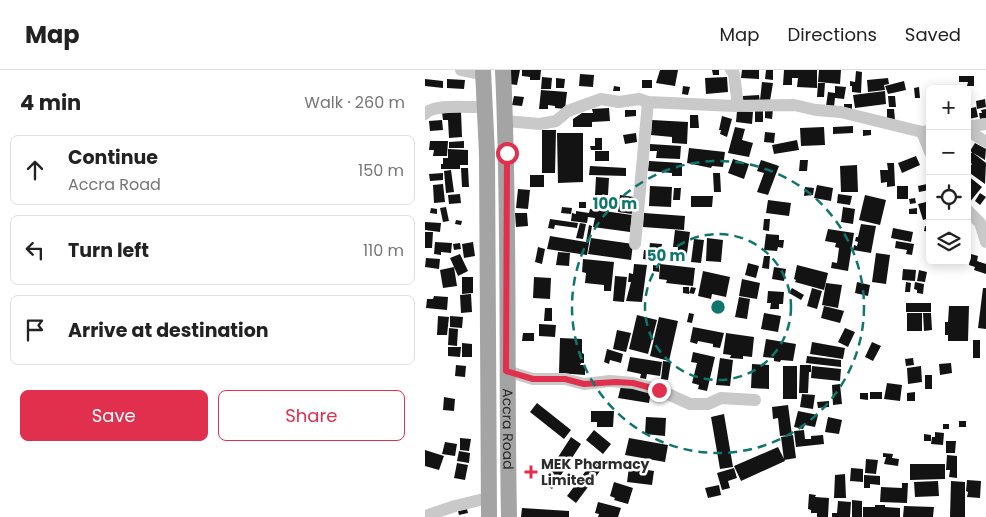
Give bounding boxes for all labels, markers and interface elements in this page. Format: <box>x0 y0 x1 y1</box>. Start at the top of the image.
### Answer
text: Map <box>25 18 80 51</box>
text: Map <box>720 22 759 47</box>
text: Directions <box>787 22 877 47</box>
text: Saved <box>905 22 961 47</box>
map controls <box>926 85 971 265</box>
button: + <box>926 85 971 130</box>
text: 4 min <box>20 88 81 117</box>
text: Walk · 260 m <box>304 91 405 114</box>
button: − <box>926 130 971 175</box>
route start <box>496 142 519 165</box>
text: Continue <box>68 144 158 171</box>
icon: ahead <box>21 156 49 184</box>
text: 150 m <box>358 159 404 182</box>
text: Accra Road <box>68 173 161 196</box>
button: locate <box>926 175 971 220</box>
text: 100 m <box>593 193 637 214</box>
button: layers <box>926 220 971 265</box>
icon: left <box>21 236 49 264</box>
text: Turn left <box>68 237 149 264</box>
text: 110 m <box>363 239 404 262</box>
text: 50 m <box>647 245 685 266</box>
centre of rings <box>709 298 727 316</box>
icon: arrive <box>21 316 49 344</box>
text: Arrive at destination <box>68 317 269 344</box>
route end <box>648 379 671 402</box>
street label: Accra Road <box>498 388 518 470</box>
button: Save <box>20 390 208 441</box>
button: Share <box>218 390 405 441</box>
place label: MEK Pharmacy Limited <box>541 454 650 490</box>
marker: MEK Pharmacy Limited <box>525 466 537 478</box>

